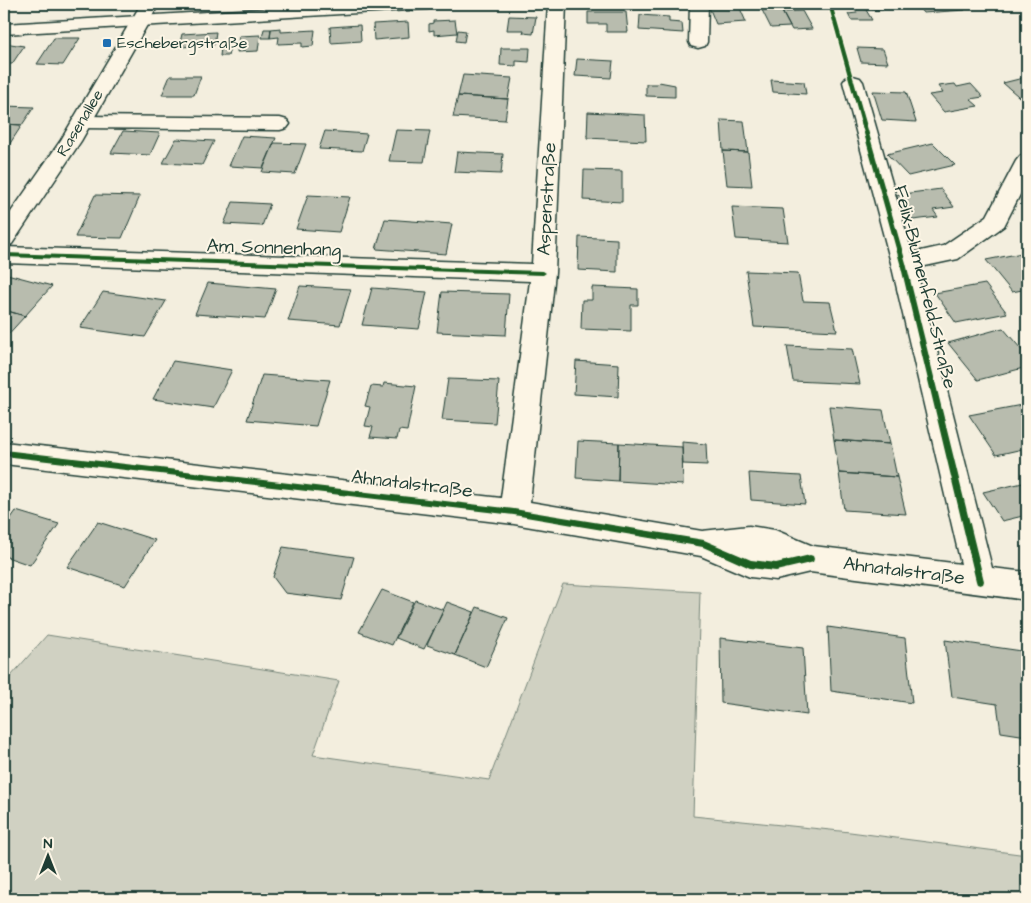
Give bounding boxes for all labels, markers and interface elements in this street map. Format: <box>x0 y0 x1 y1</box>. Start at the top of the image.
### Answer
place label: Eschebergstraße <box>117 32 248 55</box>
marker: Eschebergstraße <box>101 37 113 49</box>
street label: Rasenallee <box>51 85 109 161</box>
street label: Aspenstraße <box>531 142 563 256</box>
street label: Felix-Blumenfeld-Straße <box>887 182 963 392</box>
street label: Am Sonnenhang <box>206 232 342 265</box>
street label: Ahnatalstraße <box>350 463 474 505</box>
street label: Ahnatalstraße <box>842 550 966 592</box>
north arrow <box>22 830 72 880</box>
text: N <box>44 834 53 854</box>

